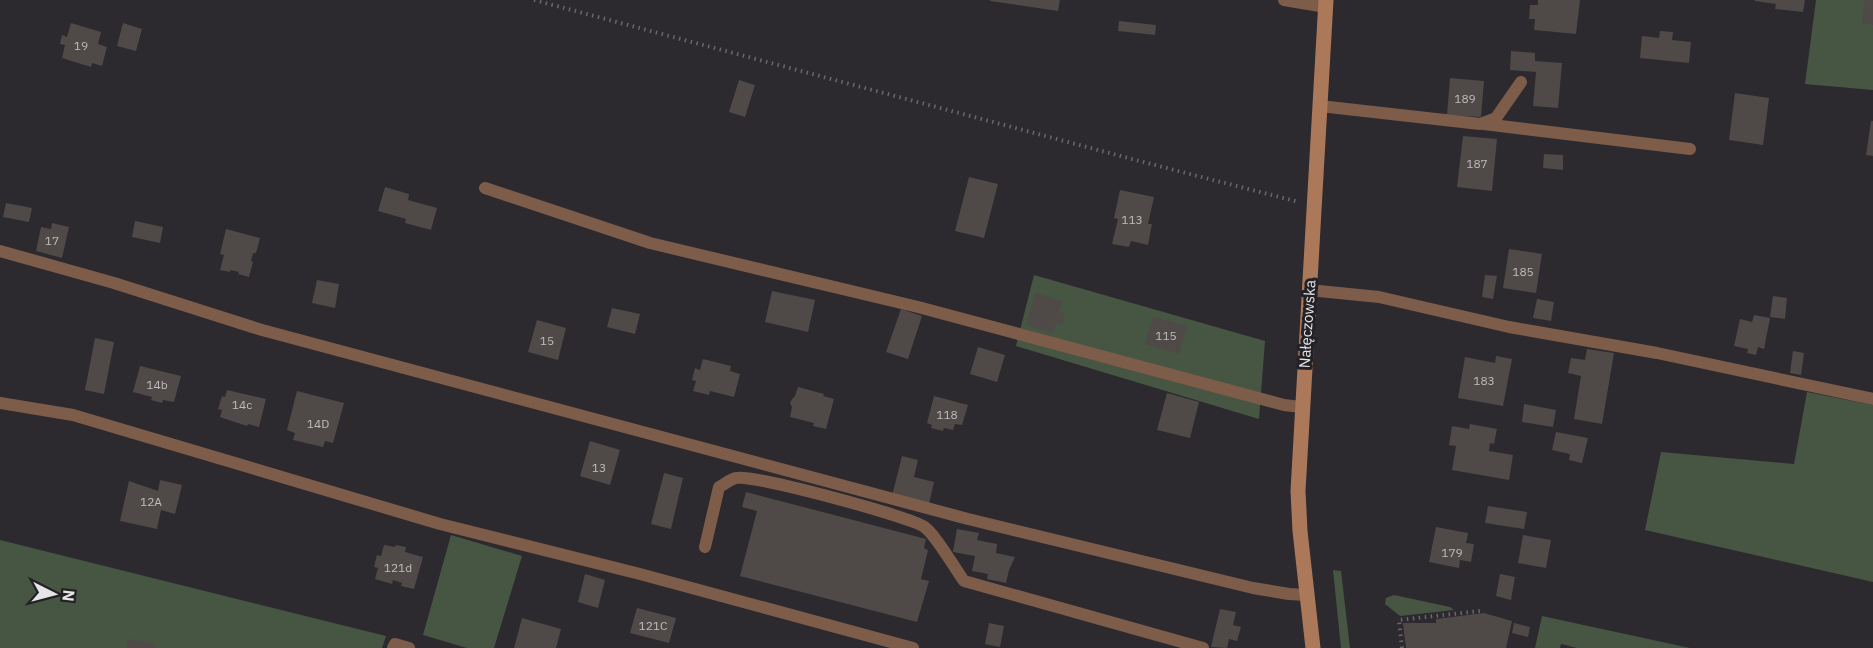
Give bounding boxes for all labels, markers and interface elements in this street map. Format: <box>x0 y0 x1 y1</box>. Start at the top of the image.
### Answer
house number: 19 <box>74 38 88 53</box>
house number: 189 <box>1454 91 1476 106</box>
house number: 187 <box>1466 156 1488 171</box>
house number: 113 <box>1121 212 1143 227</box>
house number: 17 <box>45 233 59 248</box>
house number: 185 <box>1512 264 1534 279</box>
street label: Nałęczowska <box>1294 279 1320 369</box>
house number: 115 <box>1155 328 1177 343</box>
house number: 15 <box>540 333 554 348</box>
house number: 183 <box>1473 373 1495 388</box>
house number: 14b <box>146 377 168 392</box>
house number: 14c <box>232 397 252 412</box>
house number: 118 <box>936 407 958 422</box>
house number: 14D <box>307 416 329 431</box>
house number: 13 <box>592 460 606 475</box>
house number: 12A <box>140 494 162 509</box>
house number: 179 <box>1441 545 1463 560</box>
house number: 121d <box>384 560 412 575</box>
north arrow <box>24 564 84 624</box>
text: N <box>58 589 79 602</box>
house number: 121C <box>638 618 668 633</box>

